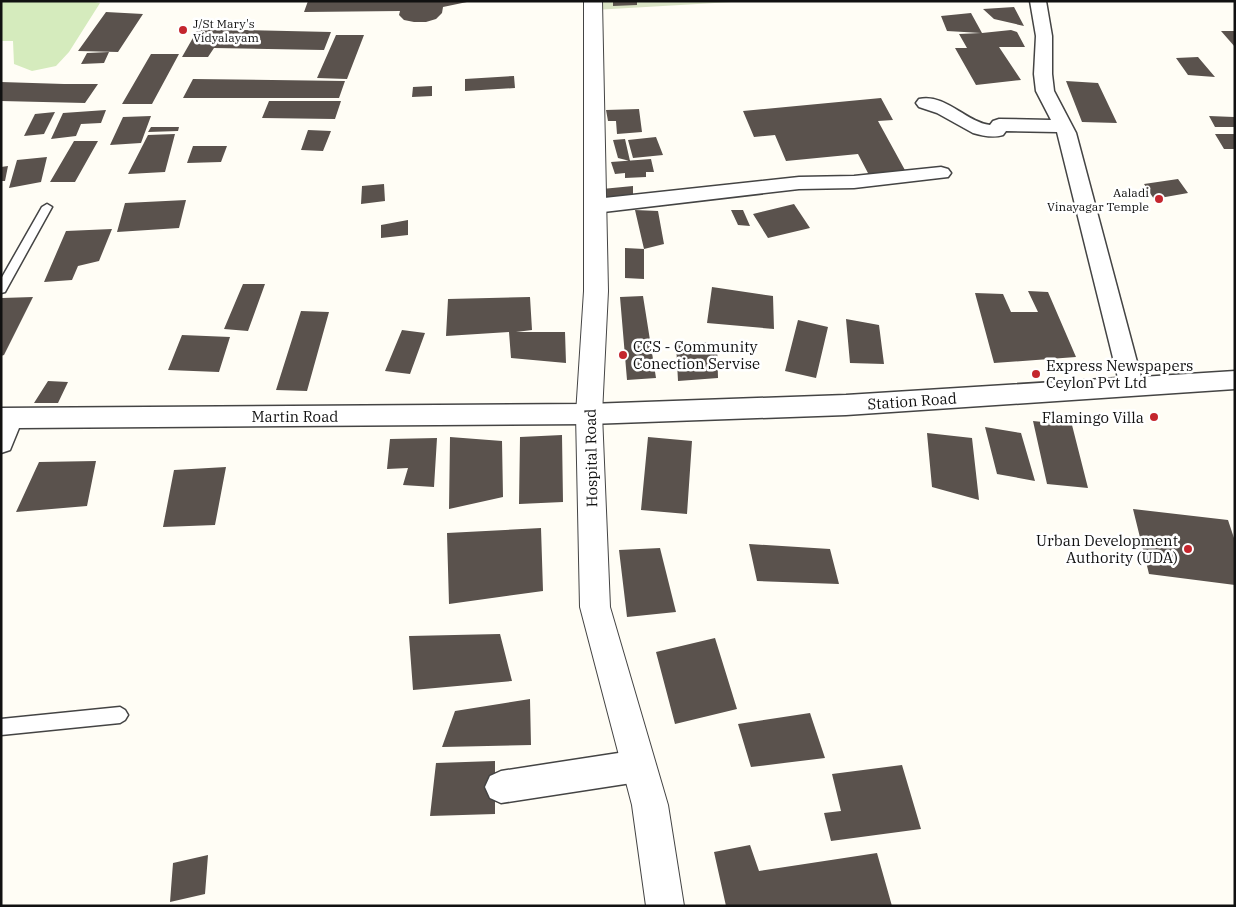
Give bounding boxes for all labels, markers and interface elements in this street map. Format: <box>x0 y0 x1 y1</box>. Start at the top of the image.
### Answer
place label: J/St Mary's Vidyalayam <box>193 16 259 45</box>
marker: J/St Mary's Vidyalayam <box>177 24 189 36</box>
place label: Aaladi Vinayagar Temple <box>1047 185 1149 214</box>
marker: Aaladi Vinayagar Temple <box>1153 193 1165 205</box>
place label: CCS - Community Conection Servise <box>633 337 760 373</box>
marker: CCS - Community Conection Servise <box>617 349 629 361</box>
place label: Express Newspapers Ceylon Pvt Ltd <box>1046 356 1193 392</box>
marker: Express Newspapers Ceylon Pvt Ltd <box>1030 368 1042 380</box>
street label: Station Road <box>867 388 957 414</box>
street label: Martin Road <box>252 407 338 426</box>
street label: Hospital Road <box>581 408 601 508</box>
place label: Flamingo Villa <box>1042 408 1144 427</box>
marker: Flamingo Villa <box>1148 411 1160 423</box>
place label: Urban Development Authority (UDA) <box>1036 531 1178 567</box>
marker: Urban Development Authority (UDA) <box>1182 543 1194 555</box>

